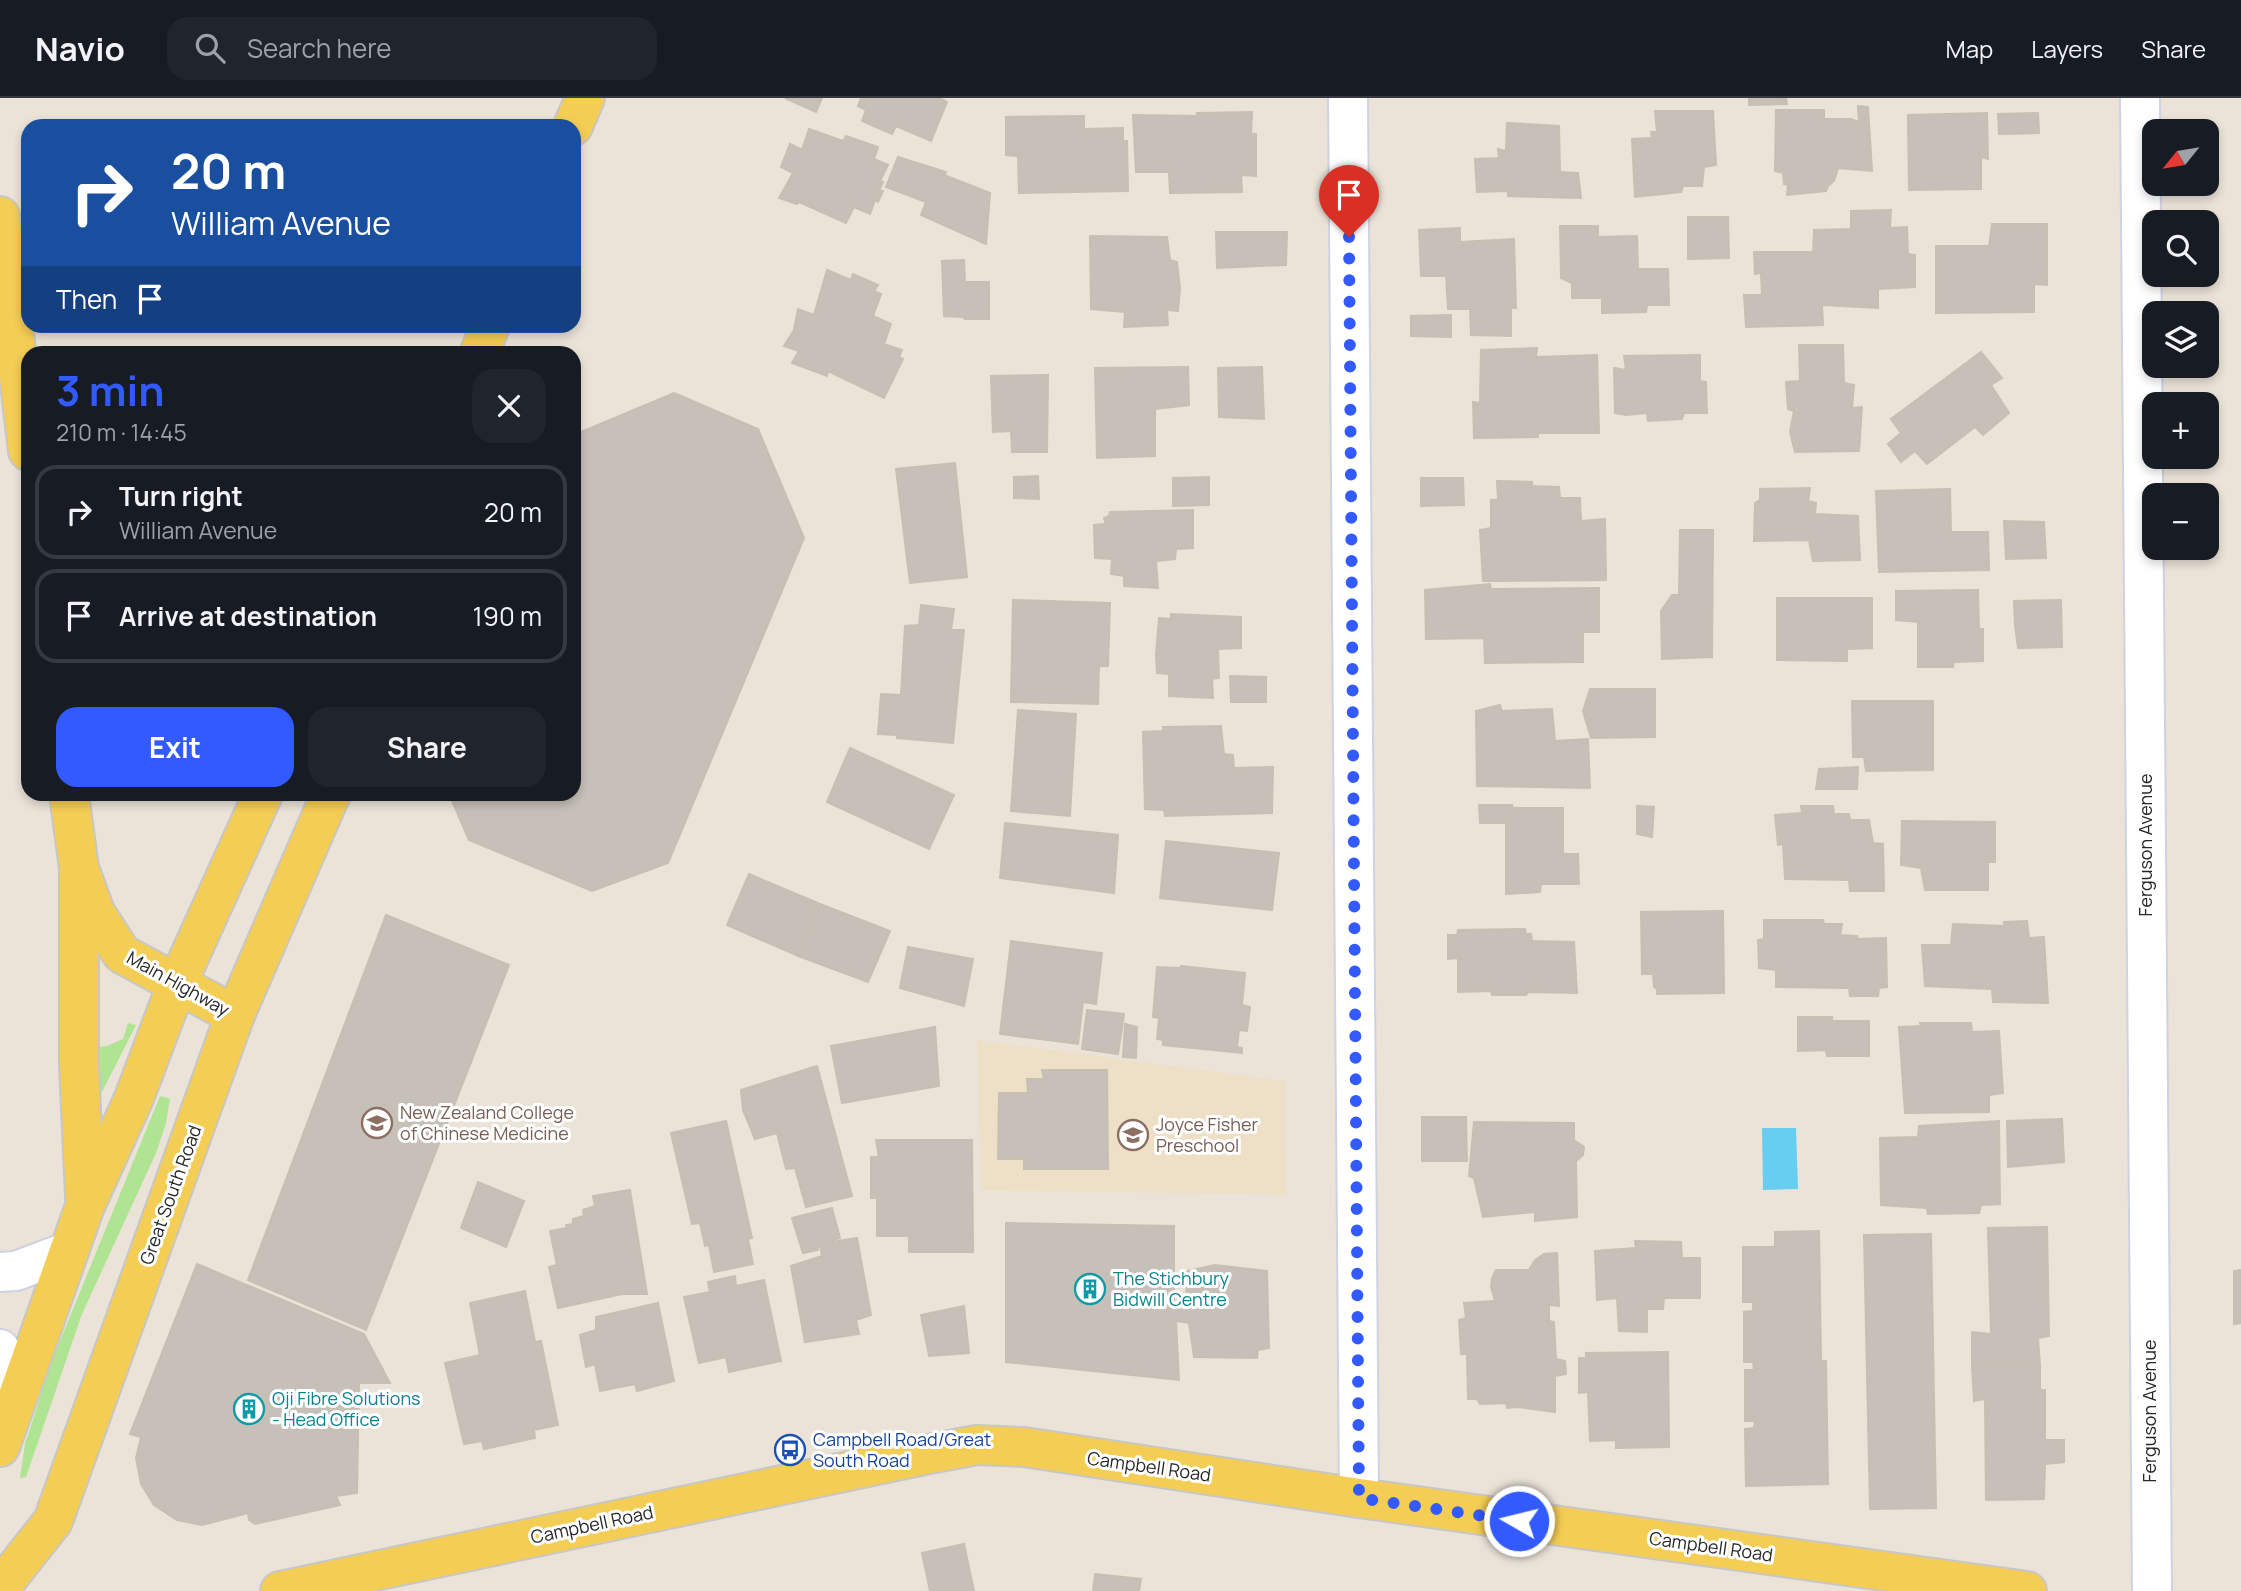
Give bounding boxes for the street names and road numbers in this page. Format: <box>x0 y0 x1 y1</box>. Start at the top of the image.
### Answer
street label: Ferguson Avenue <box>2133 774 2157 916</box>
street label: Main Highway <box>123 945 234 1021</box>
street label: Great South Road <box>134 1122 206 1268</box>
street label: Ferguson Avenue <box>2137 1340 2161 1482</box>
street label: Campbell Road <box>1086 1445 1213 1487</box>
street label: Campbell Road <box>528 1499 655 1549</box>
street label: Campbell Road <box>1648 1525 1775 1567</box>

